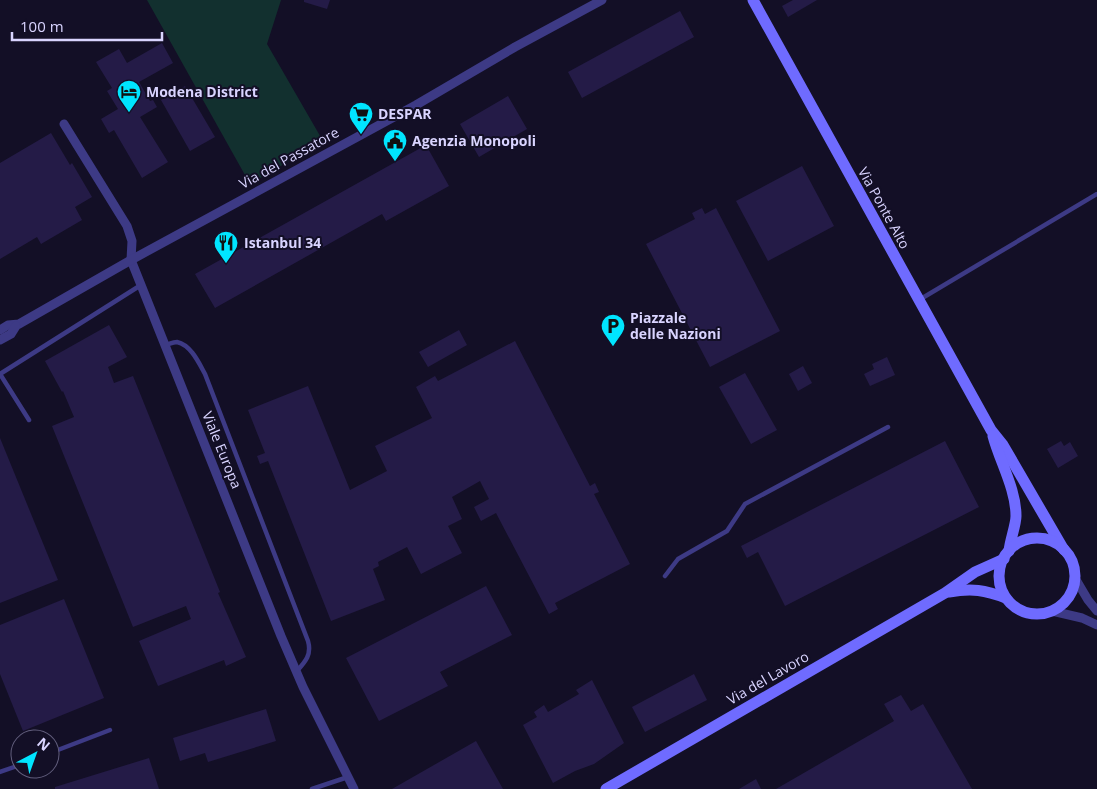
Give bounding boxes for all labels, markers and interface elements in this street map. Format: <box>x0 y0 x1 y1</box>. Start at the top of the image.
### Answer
scale bar <box>12 10 162 42</box>
text: 100 m <box>20 16 64 36</box>
hotel icon: Modena District <box>116 79 142 113</box>
place label: Modena District <box>146 82 258 101</box>
supermarket icon: DESPAR <box>348 101 374 135</box>
place label: DESPAR <box>378 104 432 123</box>
street label: Via del Passatore <box>236 122 342 193</box>
public building icon: Agenzia Monopoli <box>382 128 408 162</box>
place label: Agenzia Monopoli <box>412 131 536 150</box>
street label: Via Ponte Alto <box>854 163 915 252</box>
restaurant icon: Istanbul 34 <box>213 230 239 264</box>
place label: Istanbul 34 <box>244 233 321 252</box>
place label: Piazzale delle Nazioni <box>630 308 721 343</box>
parking icon: Piazzale delle Nazioni <box>600 313 626 347</box>
street label: Viale Europa <box>198 408 247 491</box>
street label: Via del Lavoro <box>723 646 812 709</box>
north arrow <box>10 729 60 779</box>
text: N <box>33 733 54 755</box>

